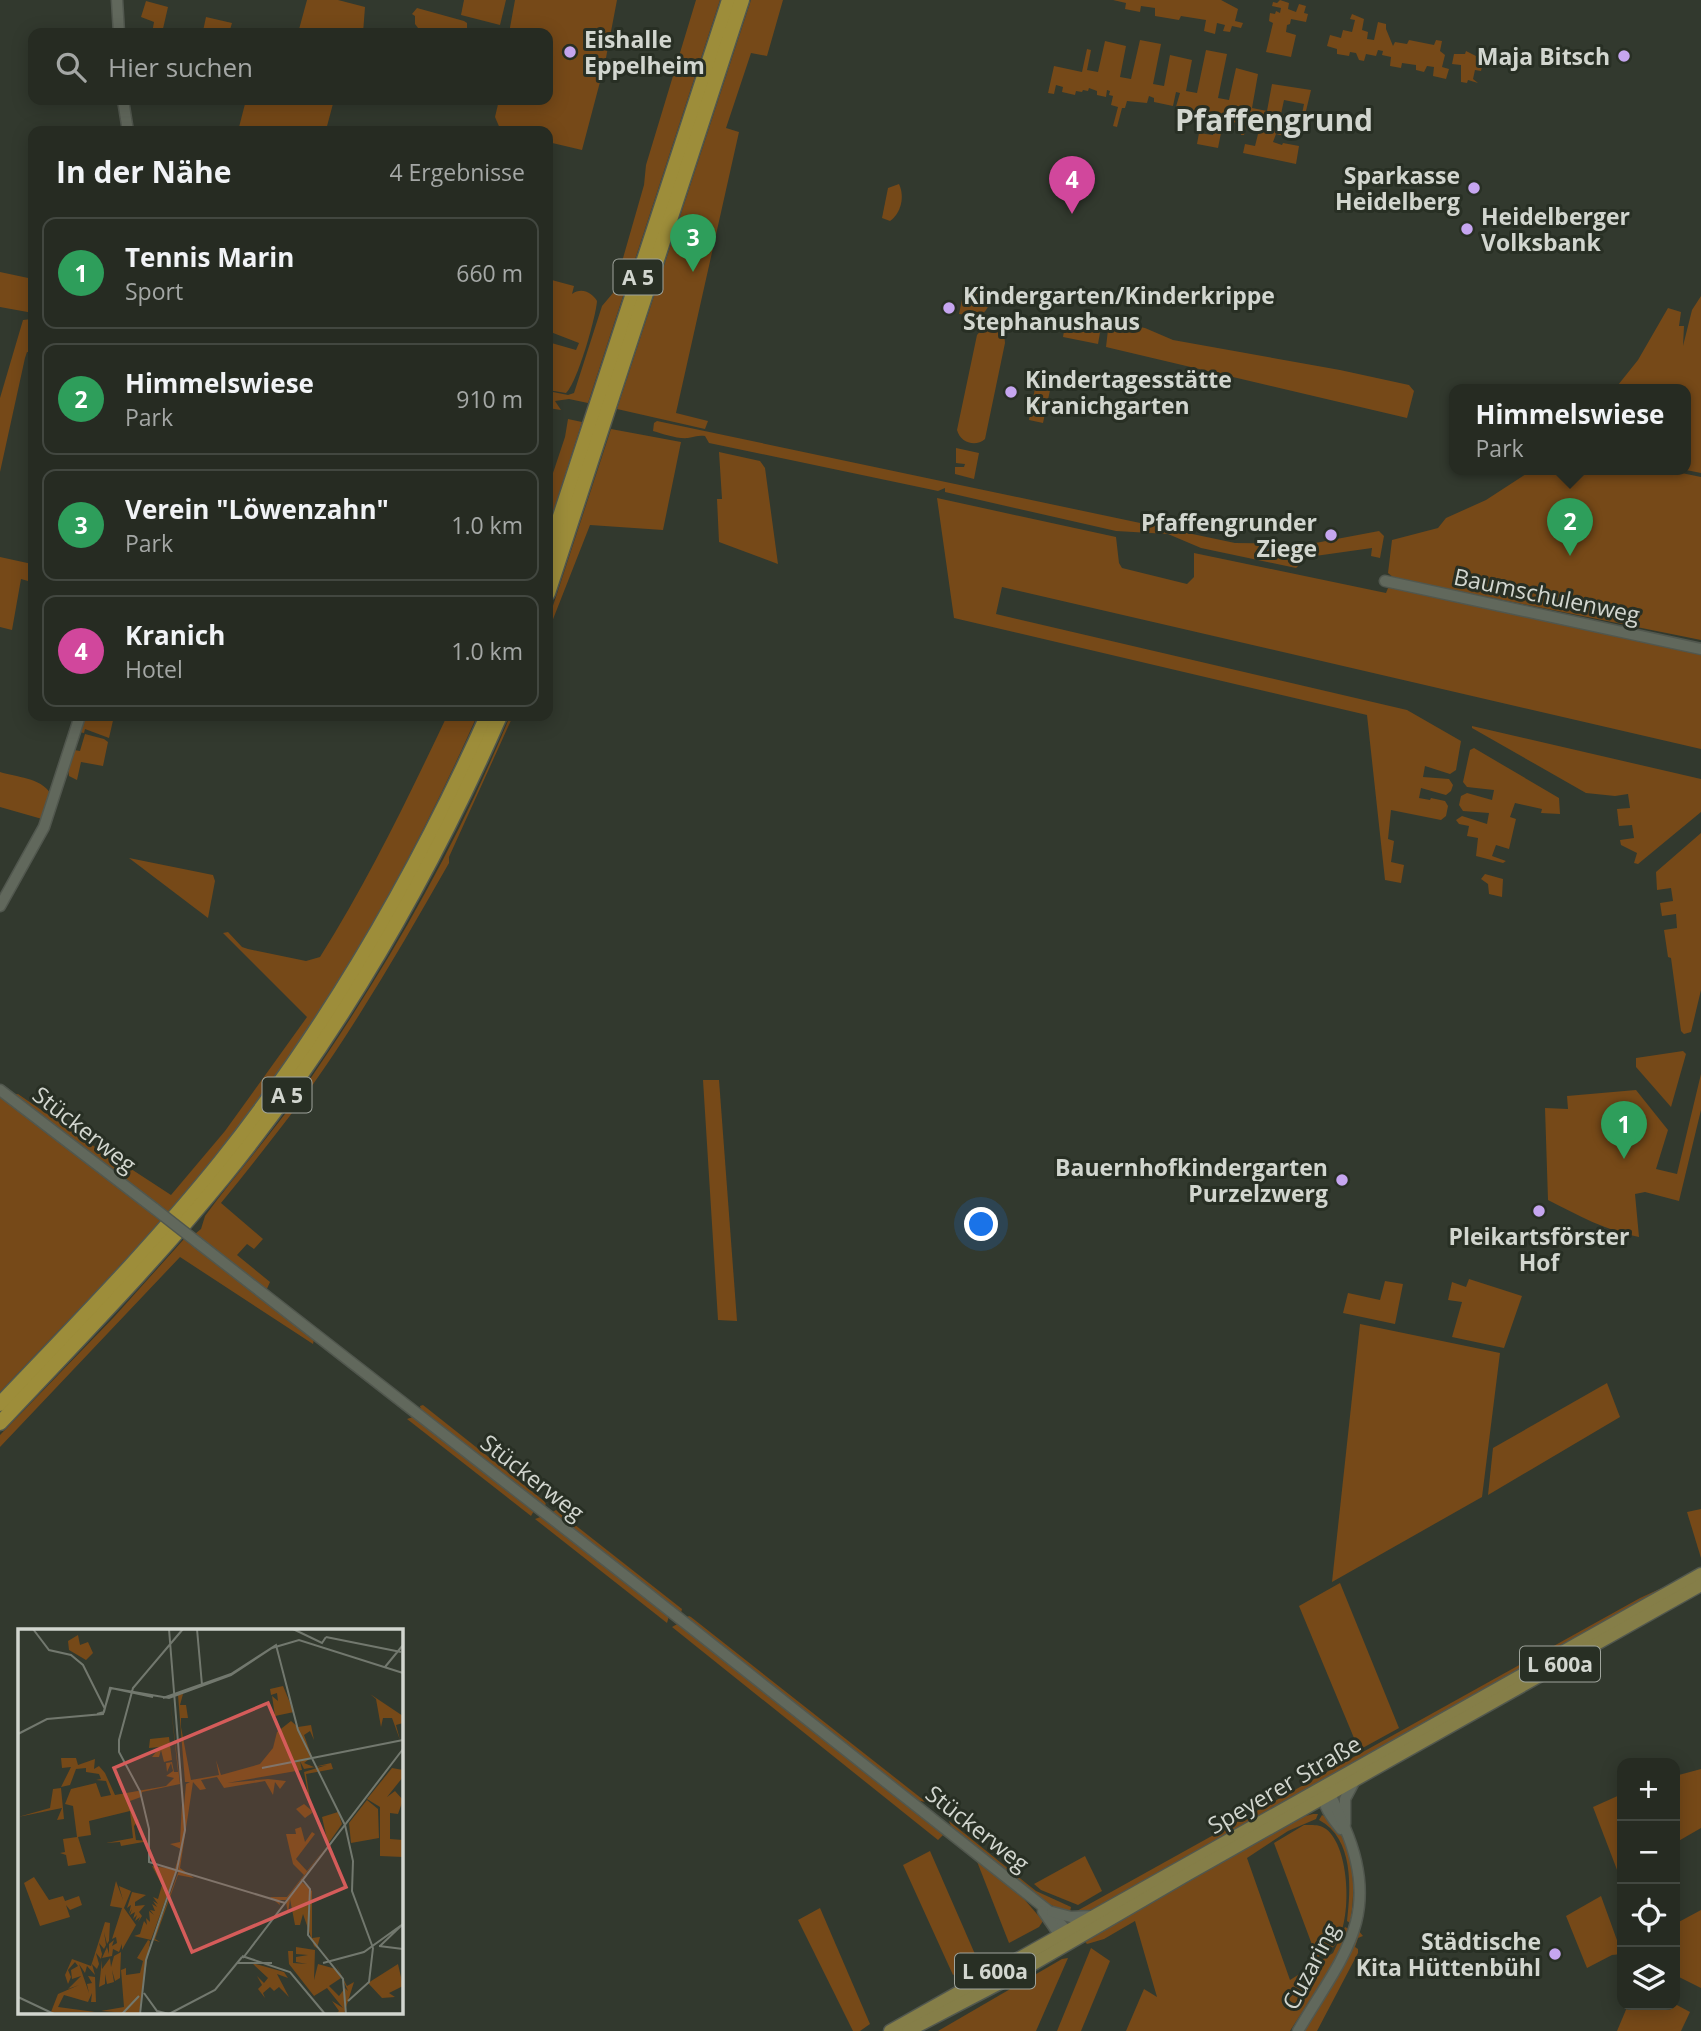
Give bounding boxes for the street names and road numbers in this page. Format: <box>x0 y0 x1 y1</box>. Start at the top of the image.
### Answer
road number: A 5 <box>614 260 662 294</box>
street label: Baumschulenweg <box>1451 560 1643 630</box>
street label: Stückerweg <box>26 1078 144 1180</box>
road number: A 5 <box>262 1078 312 1112</box>
street label: Stückerweg <box>474 1426 592 1528</box>
road number: L 600a <box>1520 1646 1600 1682</box>
street label: Speyerer Straße <box>1202 1727 1366 1841</box>
street label: Stückerweg <box>919 1777 1037 1879</box>
street label: Cuzaring <box>1274 1917 1346 2015</box>
road number: L 600a <box>955 1954 1035 1988</box>

